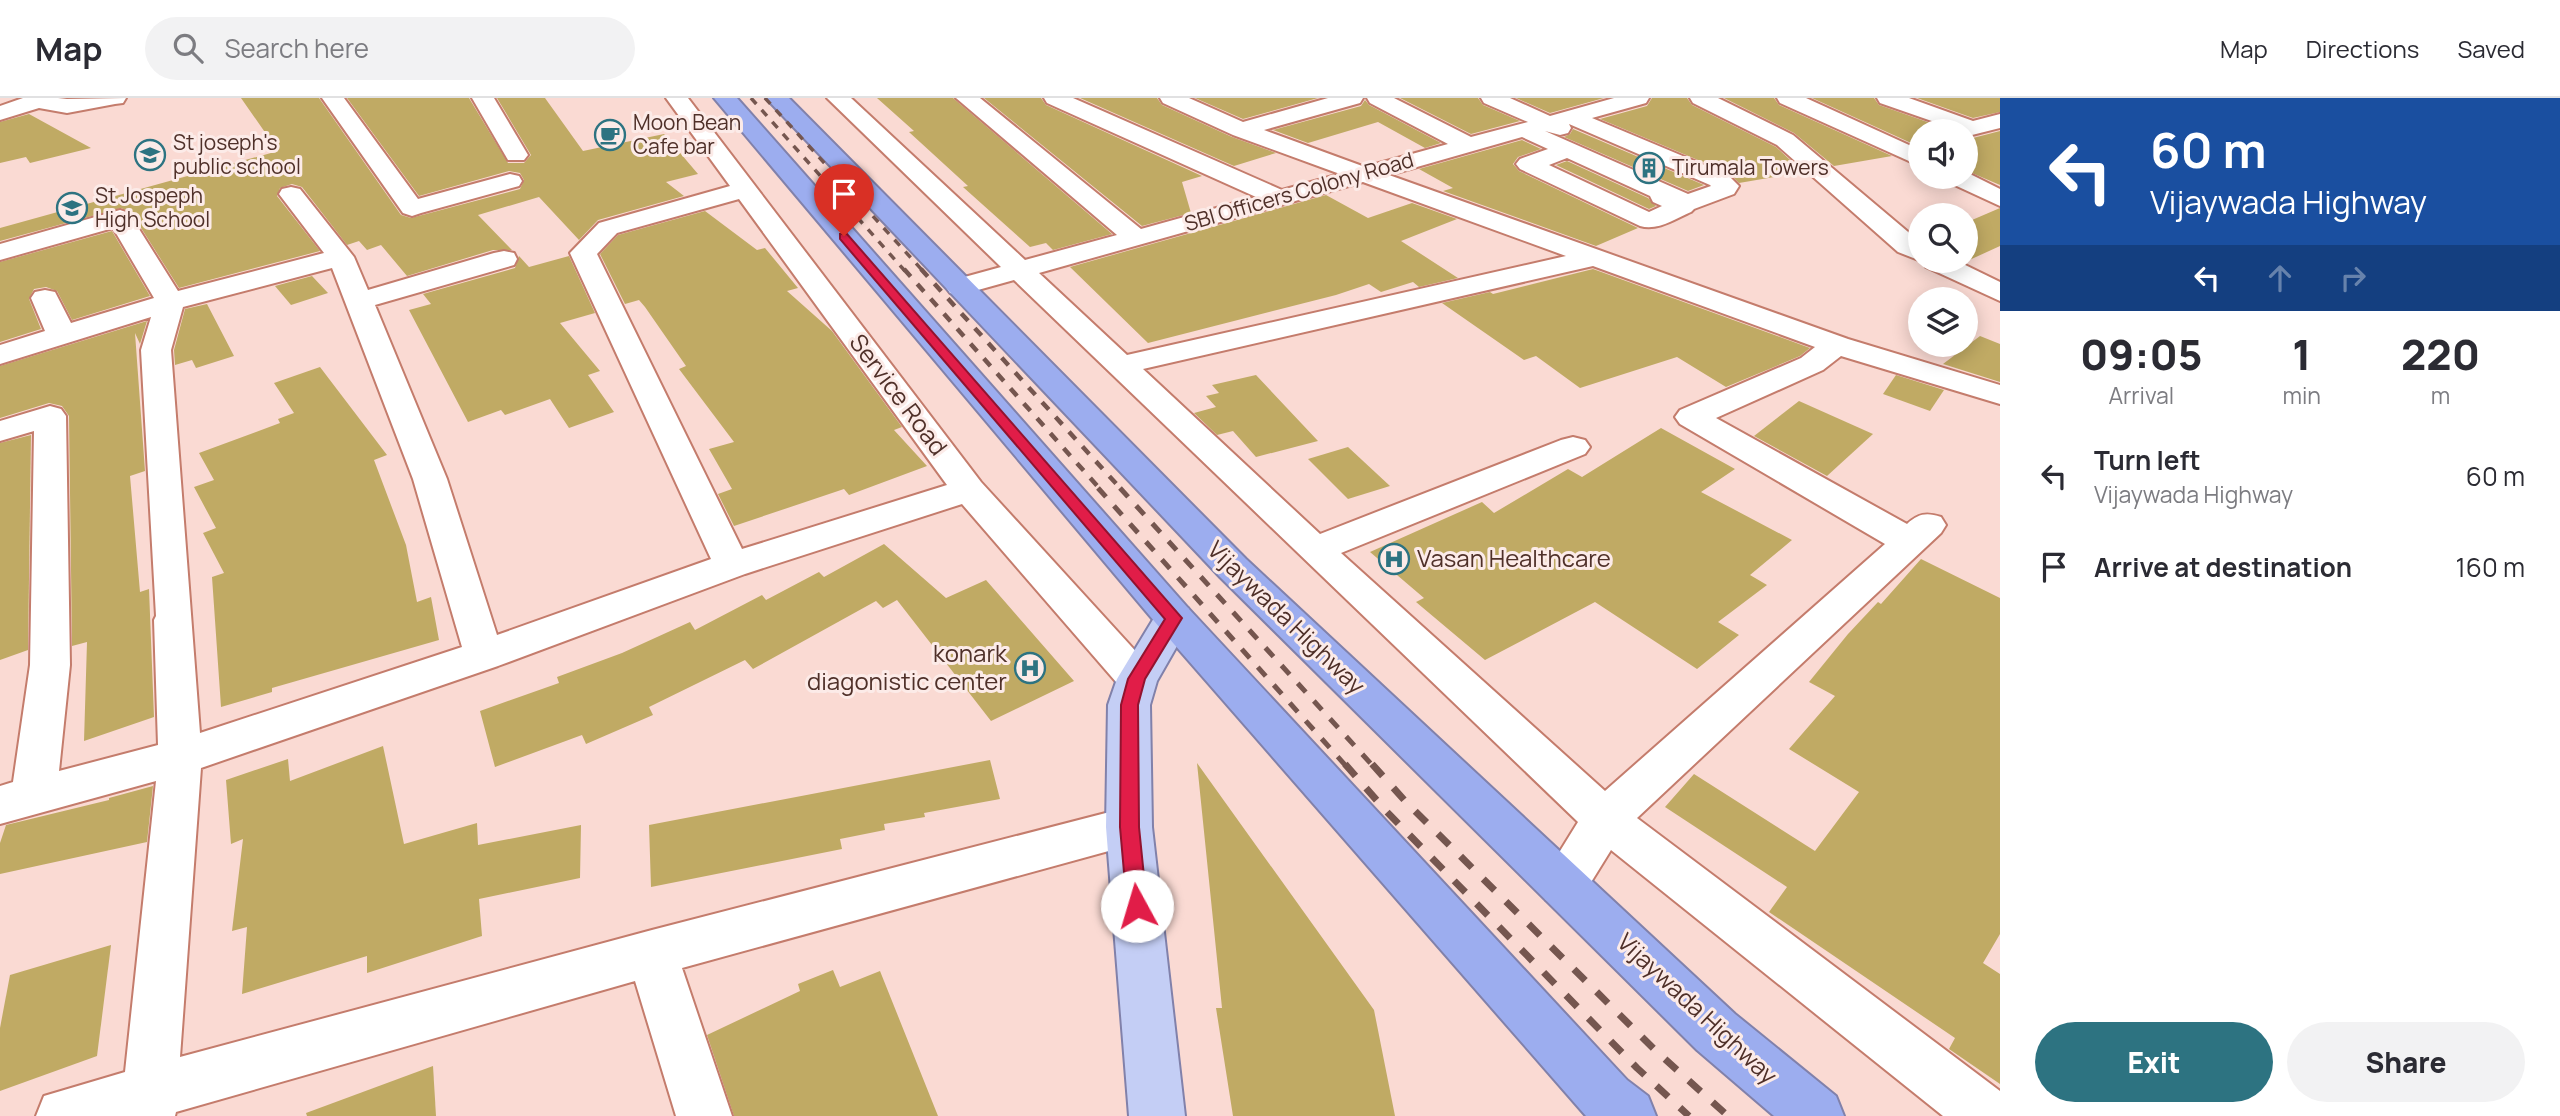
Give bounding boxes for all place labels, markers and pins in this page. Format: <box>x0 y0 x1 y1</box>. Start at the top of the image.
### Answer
place label: Moon Bean Cafe bar <box>633 108 741 160</box>
cafe icon: Moon Bean Cafe bar <box>593 118 627 152</box>
place label: St joseph's public school <box>173 128 301 180</box>
school or university icon: St joseph's public school <box>133 138 167 172</box>
building icon: Tirumala Towers <box>1632 151 1666 185</box>
place label: Tirumala Towers <box>1672 153 1829 181</box>
pin <box>814 164 874 236</box>
place label: St Jospeph High School <box>95 181 210 233</box>
school or university icon: St Jospeph High School <box>55 191 89 225</box>
place label: Vasan Healthcare <box>1417 541 1611 574</box>
hospital icon: Vasan Healthcare <box>1377 542 1411 576</box>
place label: konark diagonistic center <box>807 636 1008 697</box>
hospital icon: konark diagonistic center <box>1013 651 1047 685</box>

